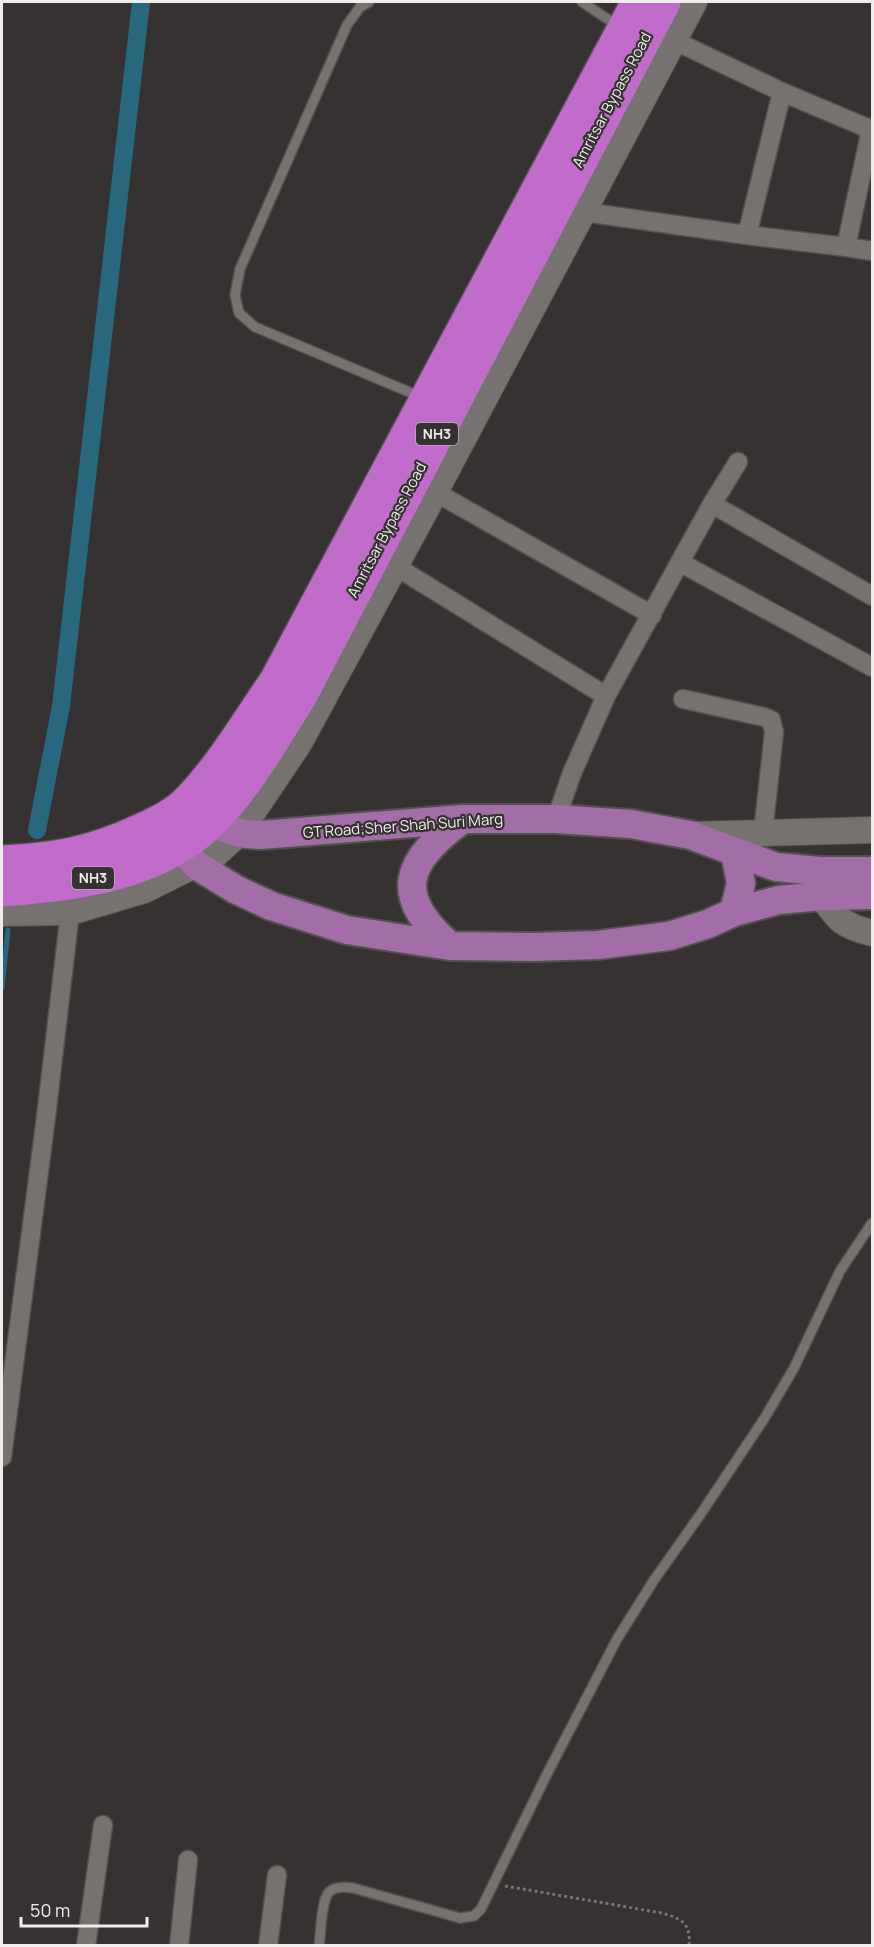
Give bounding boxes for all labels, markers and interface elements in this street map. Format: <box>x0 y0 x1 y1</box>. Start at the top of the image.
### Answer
street label: Amritsar Bypass Road <box>567 28 656 171</box>
road number: NH3 <box>416 423 458 445</box>
street label: Amritsar Bypass Road <box>342 458 431 601</box>
street label: GT Road;Sher Shah Suri Marg <box>302 808 504 843</box>
road number: NH3 <box>72 867 114 889</box>
scale bar <box>21 1890 147 1928</box>
text: 50 m <box>30 1898 70 1922</box>

